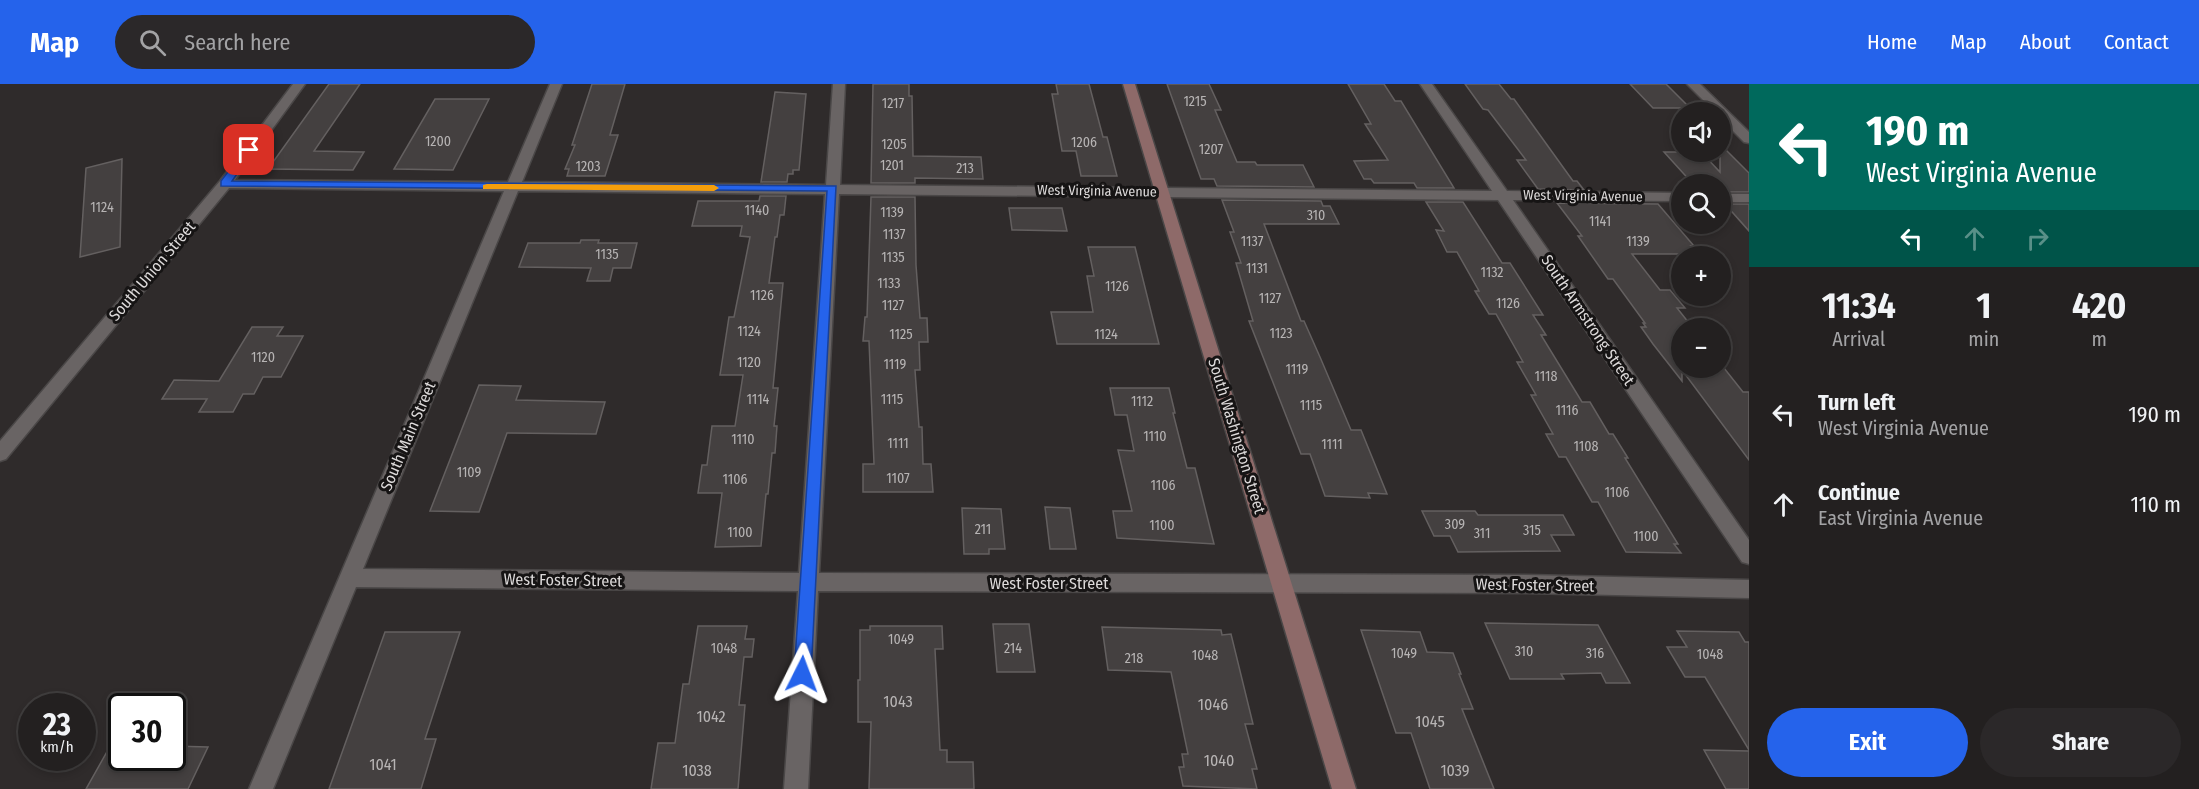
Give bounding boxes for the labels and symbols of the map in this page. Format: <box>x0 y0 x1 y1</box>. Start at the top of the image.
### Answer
house number: 1215 <box>1183 93 1207 110</box>
house number: 1217 <box>882 95 905 112</box>
pin <box>223 124 274 175</box>
house number: 1200 <box>425 133 451 150</box>
house number: 1206 <box>1071 134 1097 151</box>
house number: 1205 <box>881 136 907 153</box>
house number: 1207 <box>1199 141 1223 158</box>
house number: 1201 <box>880 157 904 174</box>
house number: 1203 <box>575 158 601 175</box>
house number: 213 <box>956 160 974 177</box>
street label: West Virginia Avenue <box>1037 181 1157 201</box>
street label: West Virginia Avenue <box>1523 186 1643 206</box>
house number: 1124 <box>90 199 114 216</box>
house number: 1140 <box>745 202 769 219</box>
house number: 1139 <box>880 204 904 221</box>
house number: 310 <box>1307 207 1325 224</box>
house number: 1141 <box>1589 213 1611 230</box>
street label: South Union Street <box>105 217 200 325</box>
house number: 1137 <box>883 226 906 243</box>
house number: 1137 <box>1241 233 1264 250</box>
house number: 1139 <box>1626 233 1650 250</box>
house number: 1135 <box>595 246 619 263</box>
house number: 1135 <box>881 249 905 266</box>
street label: South Armstrong Street <box>1537 251 1639 389</box>
house number: 1131 <box>1246 260 1268 277</box>
house number: 1132 <box>1480 264 1504 281</box>
house number: 1133 <box>877 275 901 292</box>
house number: 1126 <box>1105 278 1129 295</box>
house number: 1126 <box>750 287 774 304</box>
house number: 1127 <box>1259 290 1282 307</box>
house number: 1126 <box>1496 295 1520 312</box>
house number: 1127 <box>882 297 905 314</box>
house number: 1124 <box>737 323 761 340</box>
house number: 1123 <box>1269 325 1293 342</box>
house number: 1125 <box>889 326 913 343</box>
house number: 1124 <box>1094 326 1118 343</box>
house number: 1120 <box>251 349 275 366</box>
house number: 1120 <box>737 354 761 371</box>
house number: 1119 <box>884 356 907 373</box>
street label: South Washington Street <box>1204 356 1270 517</box>
house number: 1119 <box>1286 361 1309 378</box>
house number: 1118 <box>1535 368 1558 385</box>
street label: South Main Street <box>376 378 440 494</box>
house number: 1114 <box>747 391 770 408</box>
house number: 1115 <box>881 391 903 408</box>
house number: 1112 <box>1131 393 1153 410</box>
house number: 1115 <box>1300 397 1322 414</box>
house number: 1116 <box>1556 402 1579 419</box>
house number: 1110 <box>1143 428 1167 445</box>
house number: 1110 <box>731 431 755 448</box>
house number: 1111 <box>887 435 909 452</box>
house number: 1111 <box>1321 436 1343 453</box>
house number: 1108 <box>1573 438 1599 455</box>
house number: 1109 <box>457 464 482 481</box>
house number: 1107 <box>886 470 910 487</box>
house number: 1106 <box>723 471 748 488</box>
house number: 1106 <box>1151 477 1176 494</box>
house number: 1106 <box>1605 484 1630 501</box>
house number: 309 <box>1445 516 1465 533</box>
house number: 1100 <box>1149 517 1175 534</box>
house number: 211 <box>975 521 991 538</box>
house number: 315 <box>1523 522 1541 539</box>
house number: 1100 <box>727 524 753 541</box>
house number: 311 <box>1474 525 1490 542</box>
house number: 1100 <box>1633 528 1659 545</box>
street label: West Foster Street <box>503 569 623 591</box>
street label: West Foster Street <box>990 574 1109 593</box>
street label: West Foster Street <box>1475 574 1595 596</box>
house number: 1049 <box>888 631 914 648</box>
house number: 1048 <box>711 640 737 657</box>
house number: 214 <box>1004 640 1022 657</box>
position arrow <box>770 642 834 706</box>
house number: 310 <box>1515 643 1533 660</box>
house number: 1049 <box>1391 645 1417 662</box>
house number: 316 <box>1586 645 1604 662</box>
house number: 1048 <box>1697 646 1723 663</box>
house number: 1048 <box>1192 647 1218 664</box>
house number: 218 <box>1125 650 1143 667</box>
house number: 1043 <box>883 692 913 711</box>
speed limit sign: 30 <box>108 693 186 771</box>
house number: 1046 <box>1198 695 1228 714</box>
house number: 1042 <box>696 707 726 726</box>
house number: 1045 <box>1415 712 1445 731</box>
house number: 1040 <box>1204 751 1234 770</box>
house number: 1041 <box>369 755 397 774</box>
house number: 1038 <box>682 761 712 780</box>
house number: 1039 <box>1440 761 1470 780</box>

